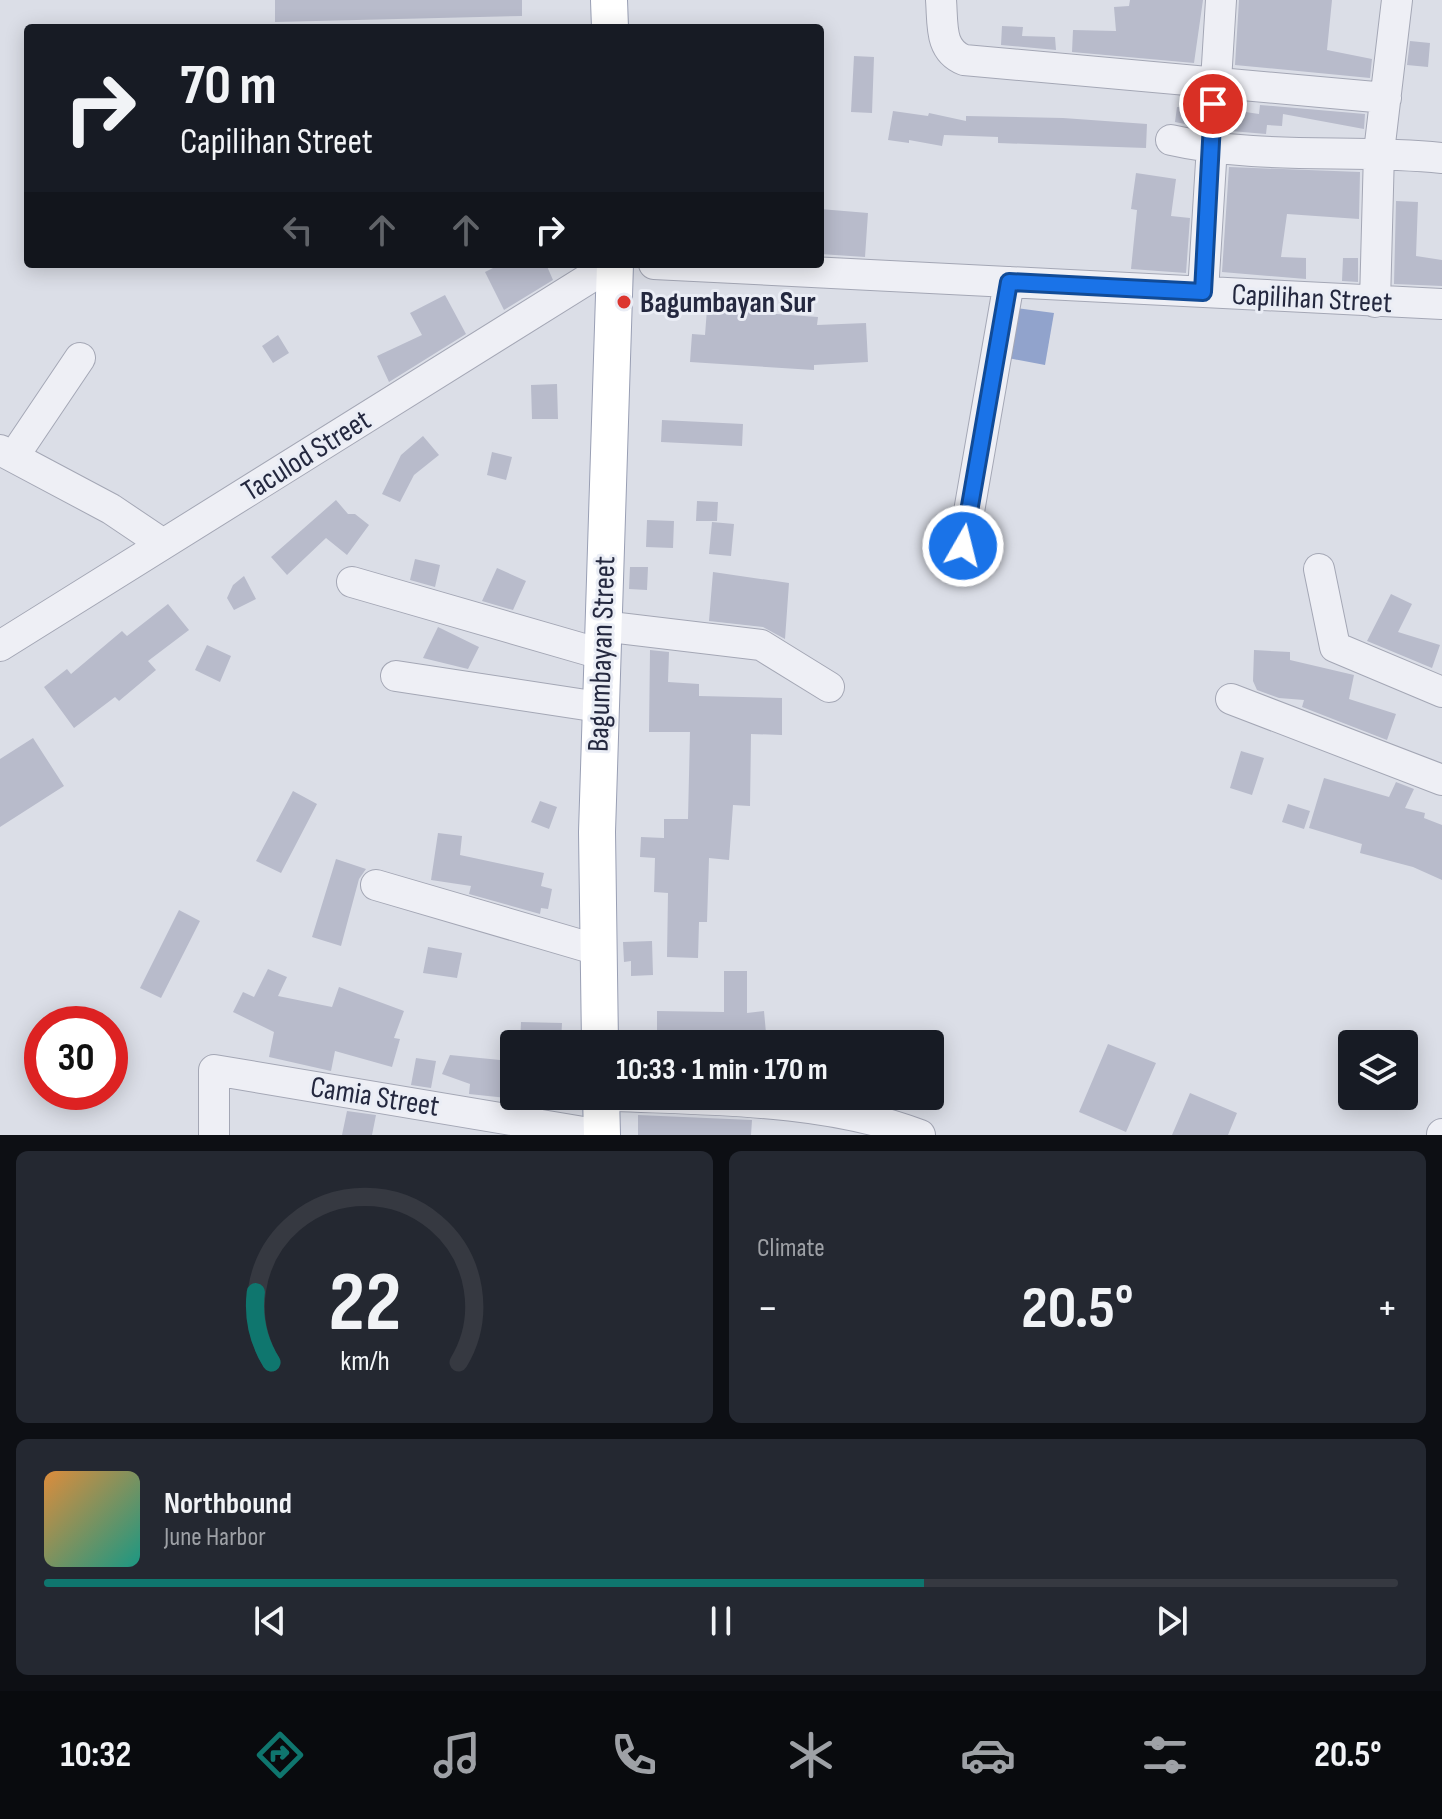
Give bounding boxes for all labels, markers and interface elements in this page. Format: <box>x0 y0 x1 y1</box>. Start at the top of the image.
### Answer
text: 70 m <box>180 53 277 120</box>
icon: right <box>48 56 152 160</box>
pin <box>1179 70 1247 138</box>
icon: arrive <box>1191 82 1235 126</box>
text: Capilihan Street <box>180 121 373 164</box>
icon: left <box>276 208 320 252</box>
icon: ahead <box>360 208 404 252</box>
icon: ahead <box>444 208 488 252</box>
icon: right <box>528 208 572 252</box>
street label: Capilihan Street <box>1231 277 1393 321</box>
place label: Bagumbayan Sur <box>640 285 816 321</box>
marker: Bagumbayan Sur <box>615 293 633 311</box>
street label: Taculod Street <box>236 402 378 510</box>
position arrow <box>921 504 1005 588</box>
street label: Bagumbayan Street <box>581 555 623 753</box>
speed limit sign: 30 <box>24 1006 128 1110</box>
map controls <box>1338 1030 1418 1110</box>
button: layers <box>1338 1030 1418 1110</box>
text: 10:33 · 1 min · 170 m <box>616 1052 828 1088</box>
street label: Camia Street <box>308 1069 442 1125</box>
text: Climate <box>757 1233 825 1264</box>
text: 22 <box>328 1254 401 1354</box>
text: 20.5° <box>1021 1273 1134 1345</box>
text: − <box>757 1282 779 1335</box>
text: + <box>1376 1282 1398 1335</box>
text: km/h <box>340 1344 389 1379</box>
text: Northbound <box>164 1486 292 1522</box>
text: June Harbor <box>164 1522 266 1553</box>
icon: previous <box>248 1599 292 1643</box>
icon: pause <box>699 1599 743 1643</box>
icon: next <box>1150 1599 1194 1643</box>
icon: directions <box>252 1727 308 1783</box>
icon: music <box>429 1727 485 1783</box>
icon: phone <box>606 1727 662 1783</box>
icon: climate <box>783 1727 839 1783</box>
icon: car <box>960 1727 1016 1783</box>
icon: filters <box>1137 1727 1193 1783</box>
text: 10:32 <box>60 1734 131 1777</box>
text: 20.5° <box>1314 1734 1381 1777</box>

